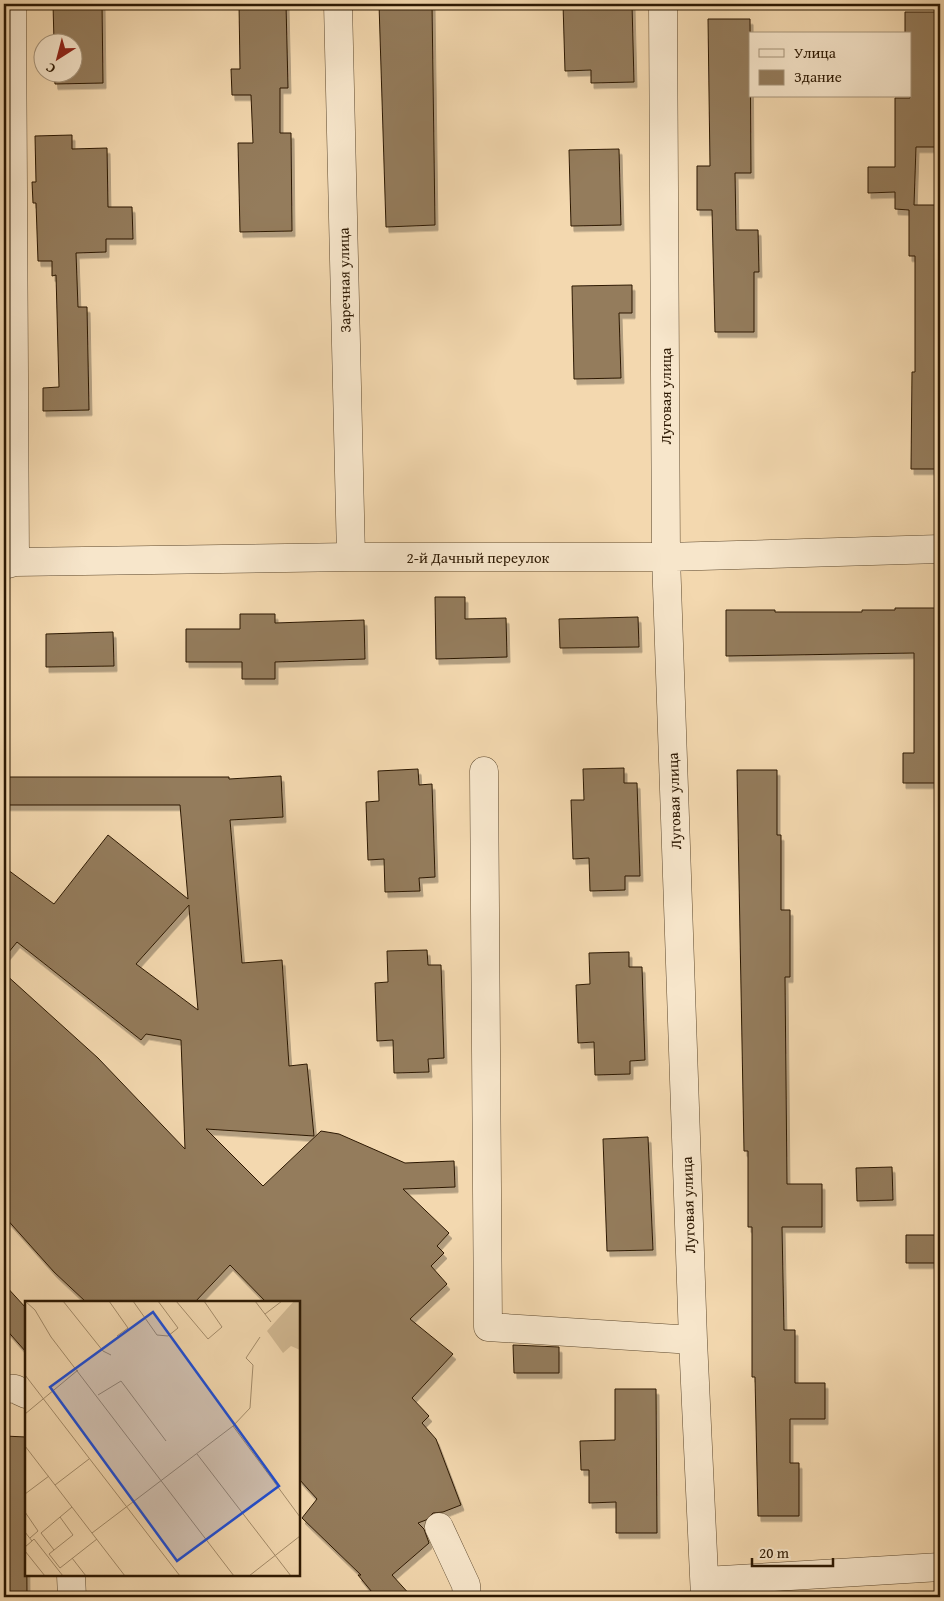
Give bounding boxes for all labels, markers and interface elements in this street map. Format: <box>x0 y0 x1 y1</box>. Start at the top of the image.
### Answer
north arrow <box>32 32 82 82</box>
legend <box>749 32 912 98</box>
text: Улица <box>794 42 837 63</box>
text: С <box>41 58 59 79</box>
text: Здание <box>794 66 842 87</box>
street label: Заречная улица <box>333 226 355 333</box>
street label: Луговая улица <box>655 347 676 445</box>
street label: 2-й Дачный переулок <box>407 547 550 568</box>
street label: Луговая улица <box>662 751 686 850</box>
street label: Луговая улица <box>676 1155 700 1254</box>
inset map <box>25 1301 300 1576</box>
scale bar <box>752 1536 833 1568</box>
text: 20 m <box>759 1542 790 1563</box>

